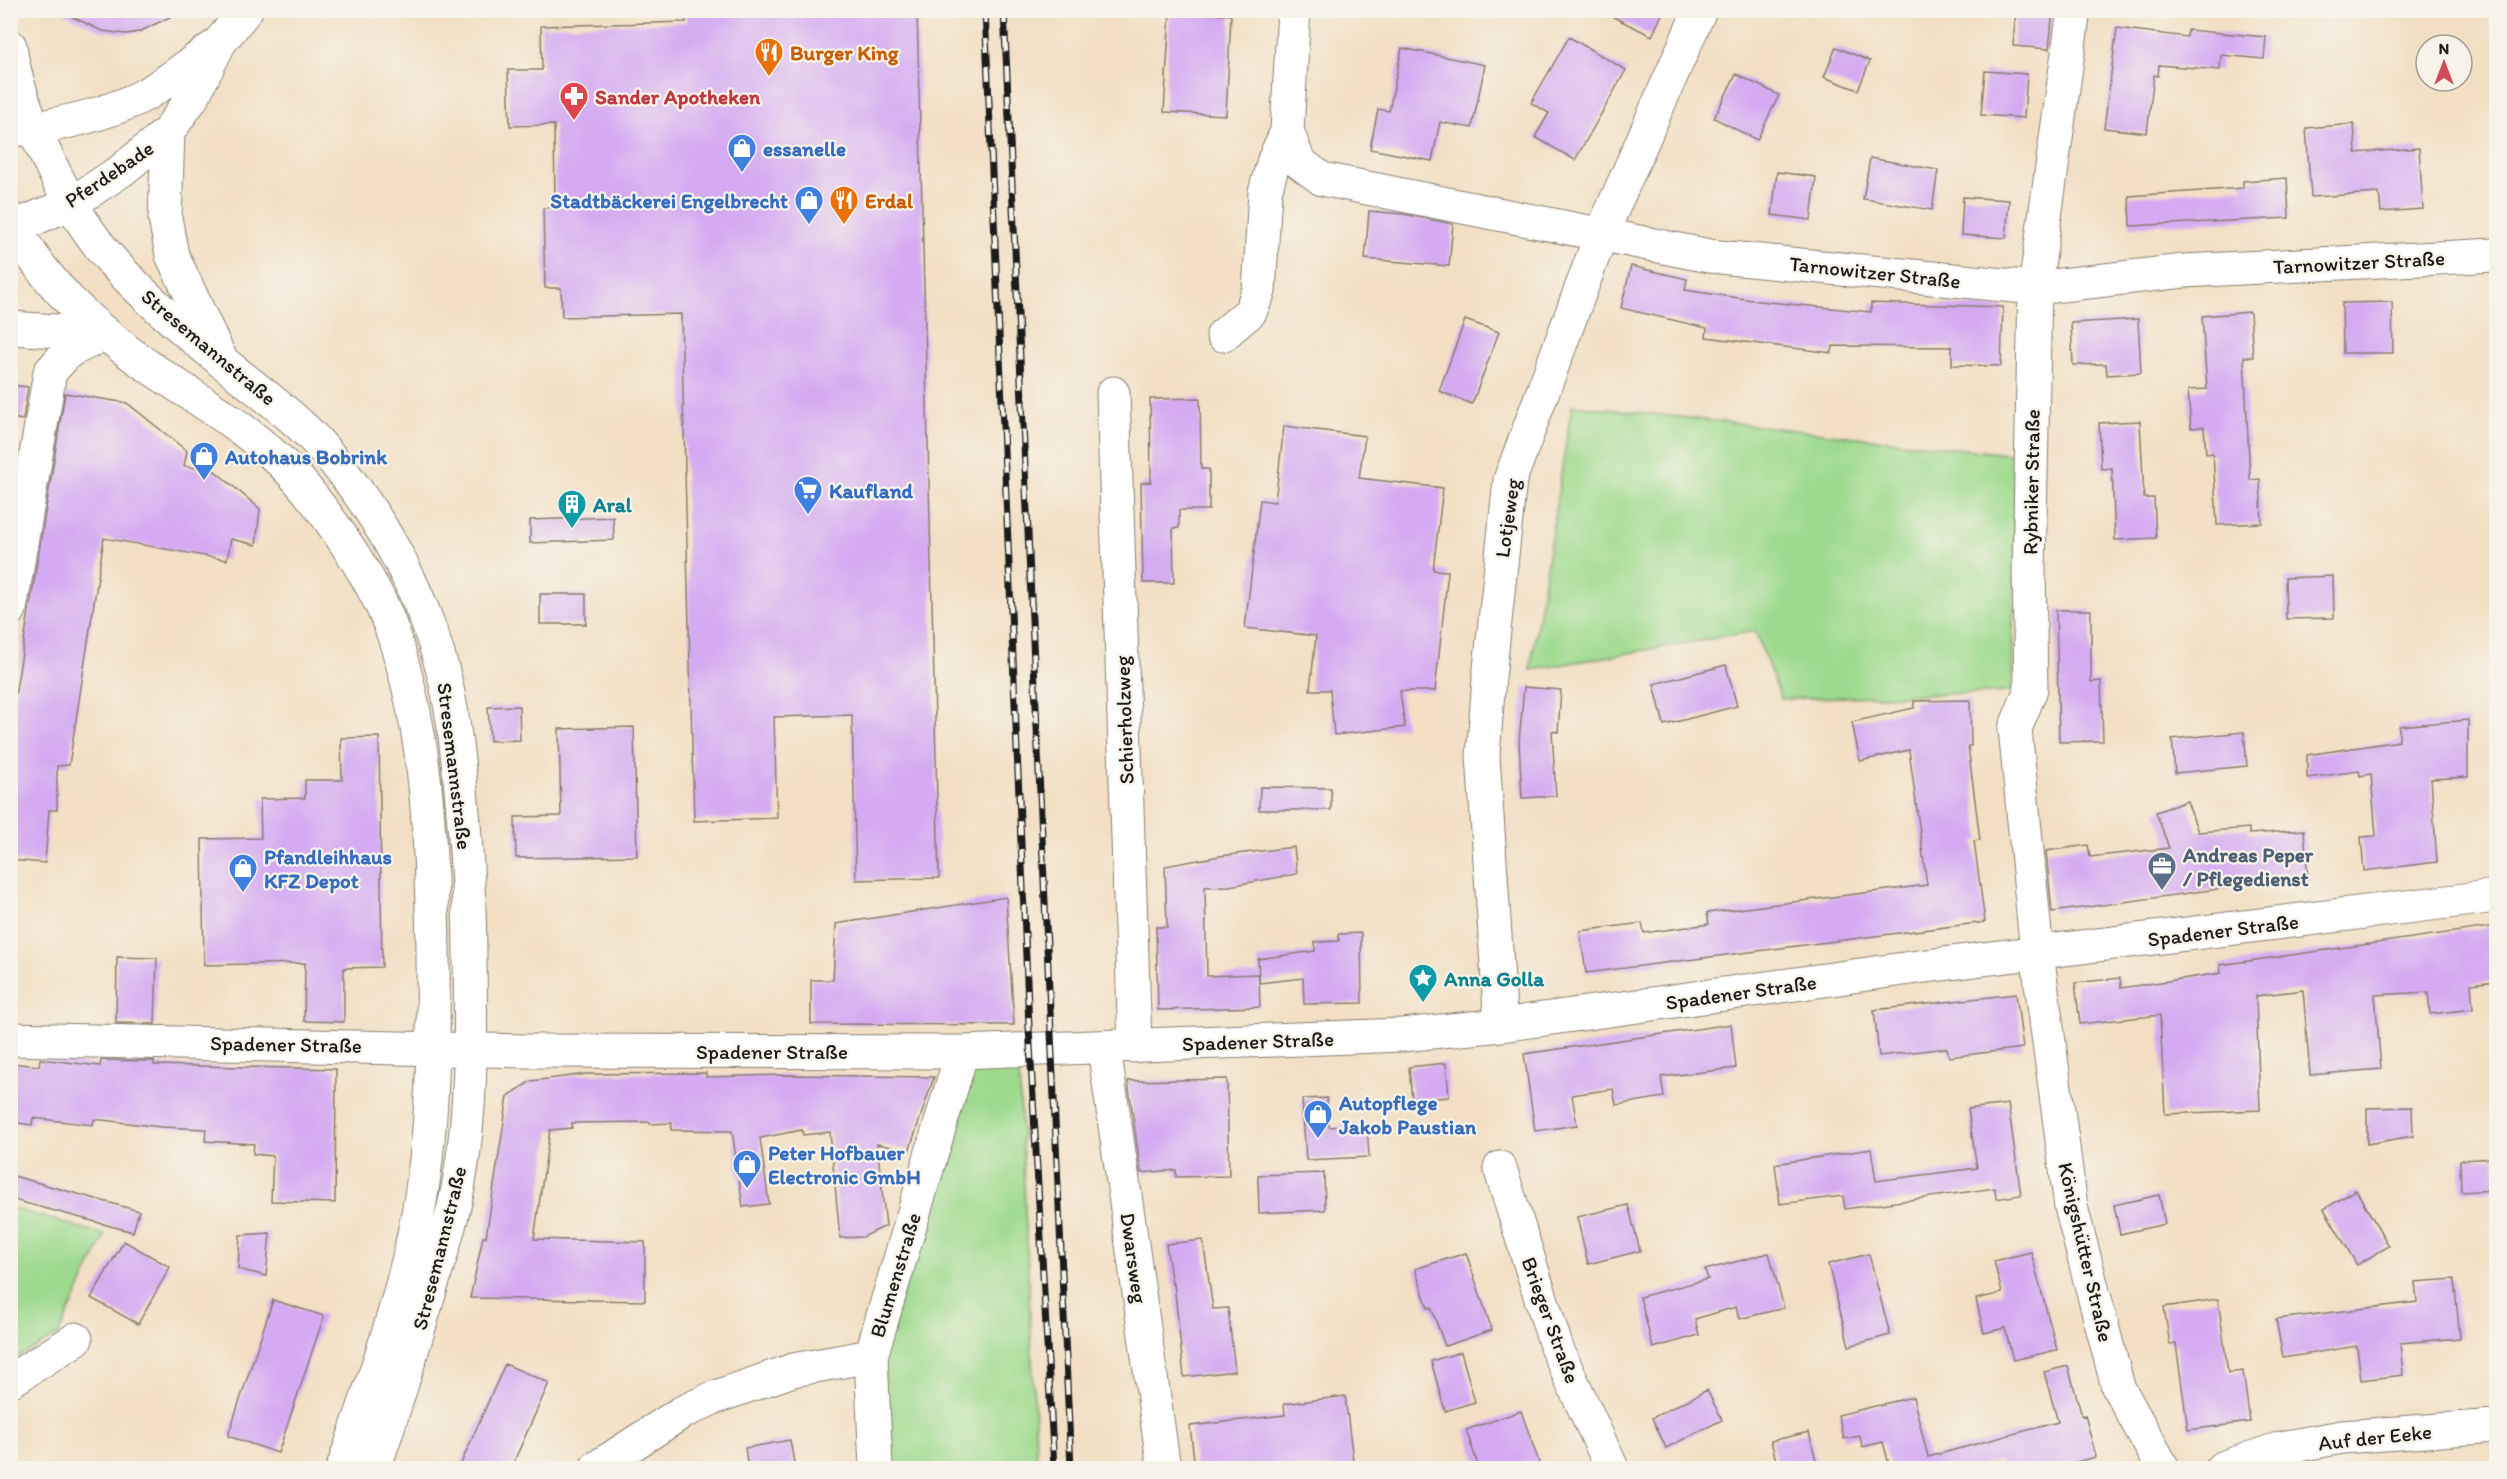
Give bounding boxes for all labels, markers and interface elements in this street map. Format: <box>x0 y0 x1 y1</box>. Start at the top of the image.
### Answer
north arrow <box>2414 33 2474 93</box>
restaurant icon: Burger King <box>753 36 785 78</box>
text: N <box>2439 39 2449 58</box>
place label: Burger King <box>790 40 899 66</box>
pharmacy icon: Sander Apotheken <box>558 80 590 122</box>
place label: Sander Apotheken <box>595 84 761 110</box>
shop icon: essanelle <box>726 132 758 174</box>
street label: Pferdebade <box>60 135 158 213</box>
place label: essanelle <box>763 136 846 161</box>
shop icon: Stadtbäckerei Engelbrecht <box>793 184 825 226</box>
restaurant icon: Erdal <box>828 184 860 226</box>
place label: Stadtbäckerei Engelbrecht <box>550 188 788 214</box>
place label: Erdal <box>865 188 914 213</box>
street label: Tarnowitzer Straße <box>2272 245 2446 279</box>
street label: Tarnowitzer Straße <box>1788 251 1962 293</box>
street label: Stresemannstraße <box>137 283 281 411</box>
street label: Rybniker Straße <box>2017 409 2045 555</box>
shop icon: Autohaus Bobrink <box>188 440 220 482</box>
place label: Autohaus Bobrink <box>224 444 388 469</box>
supermarket icon: Kaufland <box>792 474 824 516</box>
street label: Lotjeweg <box>1489 477 1525 559</box>
place label: Kaufland <box>829 478 914 503</box>
building icon: Aral <box>556 488 588 530</box>
place label: Aral <box>592 492 633 517</box>
street label: Schierholzweg <box>1109 655 1139 785</box>
street label: Stresemannstraße <box>432 681 478 851</box>
place label: Andreas Peper / Pflegedienst <box>2182 842 2314 892</box>
place label: Pfandleihhaus KFZ Depot <box>264 844 392 894</box>
office icon: Andreas Peper / Pflegedienst <box>2146 850 2178 892</box>
shop icon: Pfandleihhaus KFZ Depot <box>227 852 259 894</box>
street label: Spadener Straße <box>2146 908 2300 952</box>
place icon: Anna Golla <box>1407 962 1439 1004</box>
place label: Anna Golla <box>1443 966 1545 991</box>
street label: Spadener Straße <box>1664 969 1818 1015</box>
street label: Spadener Straße <box>1182 1026 1334 1056</box>
street label: Spadener Straße <box>210 1030 362 1058</box>
street label: Spadener Straße <box>696 1039 848 1064</box>
place label: Autopflege Jakob Paustian <box>1338 1090 1477 1139</box>
shop icon: Autopflege Jakob Paustian <box>1302 1098 1334 1140</box>
place label: Peter Hofbauer Electronic GmbH <box>768 1140 921 1189</box>
shop icon: Peter Hofbauer Electronic GmbH <box>731 1148 763 1190</box>
street label: Königshütter Straße <box>2053 1160 2119 1344</box>
street label: Stresemannstraße <box>407 1163 471 1333</box>
street label: Blumenstraße <box>864 1210 926 1340</box>
street label: Dwarsweg <box>1115 1211 1153 1305</box>
street label: Brieger Straße <box>1517 1253 1585 1387</box>
street label: Auf der Eeke <box>2317 1419 2433 1455</box>

